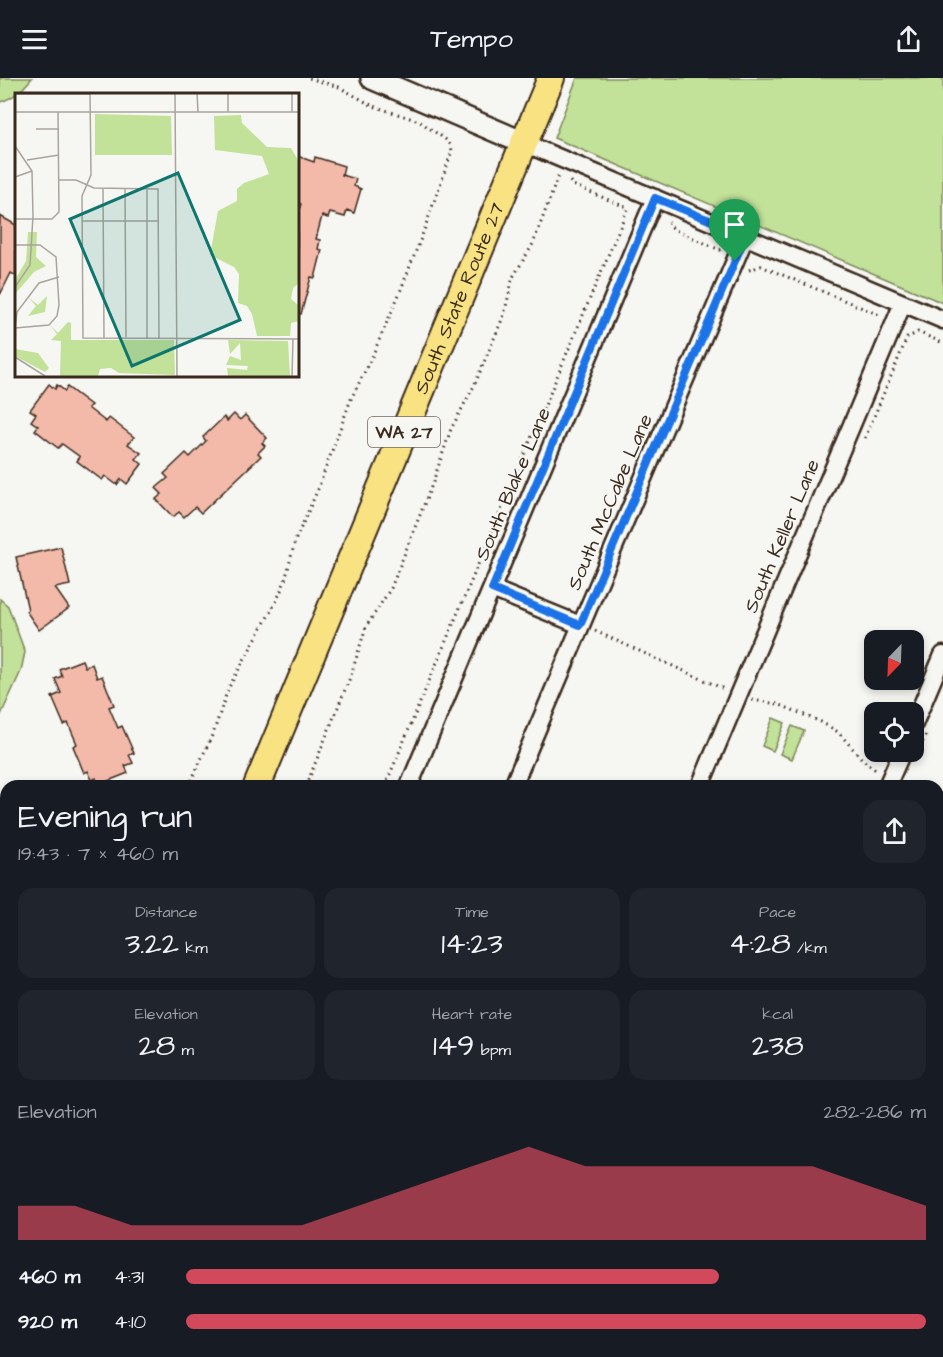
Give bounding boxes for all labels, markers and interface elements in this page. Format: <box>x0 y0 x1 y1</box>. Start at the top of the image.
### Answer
text: Tempo <box>430 20 513 58</box>
icon: menu <box>18 23 51 56</box>
icon: share <box>892 23 925 56</box>
inset map <box>15 93 298 376</box>
street label: South State Route 27 <box>407 198 512 398</box>
pin <box>709 199 760 261</box>
icon: arrive <box>718 208 751 241</box>
street label: South Blake Lane <box>468 403 558 565</box>
street label: South McCabe Lane <box>560 410 660 594</box>
road number: WA 27 <box>368 417 440 447</box>
street label: South Keller Lane <box>737 455 827 617</box>
north arrow <box>864 630 924 690</box>
map controls <box>864 630 924 762</box>
button: locate <box>864 702 924 762</box>
text: Evening run <box>18 794 192 840</box>
button: share <box>863 800 926 863</box>
text: 19:43 · 7 × 460 m <box>18 840 178 868</box>
text: Distance <box>135 901 197 923</box>
text: Time <box>455 901 489 923</box>
text: Pace <box>759 901 796 923</box>
text: 3.22 <box>125 923 179 965</box>
text: 14:23 <box>441 923 503 965</box>
text: 4:28 <box>729 923 791 965</box>
text: km <box>179 937 208 959</box>
text: /km <box>791 937 827 959</box>
text: Elevation <box>135 1003 198 1025</box>
text: Heart rate <box>432 1003 512 1025</box>
text: kcal <box>762 1003 793 1025</box>
text: 28 <box>139 1025 175 1067</box>
text: 149 <box>433 1025 474 1067</box>
text: 238 <box>752 1025 804 1067</box>
text: m <box>175 1039 194 1061</box>
text: bpm <box>474 1039 511 1061</box>
text: Elevation <box>18 1098 97 1126</box>
text: 282–286 m <box>823 1098 926 1126</box>
text: 460 m <box>18 1263 80 1291</box>
text: 4:31 <box>114 1263 144 1291</box>
text: 920 m <box>18 1308 77 1336</box>
text: 4:10 <box>114 1308 146 1336</box>

